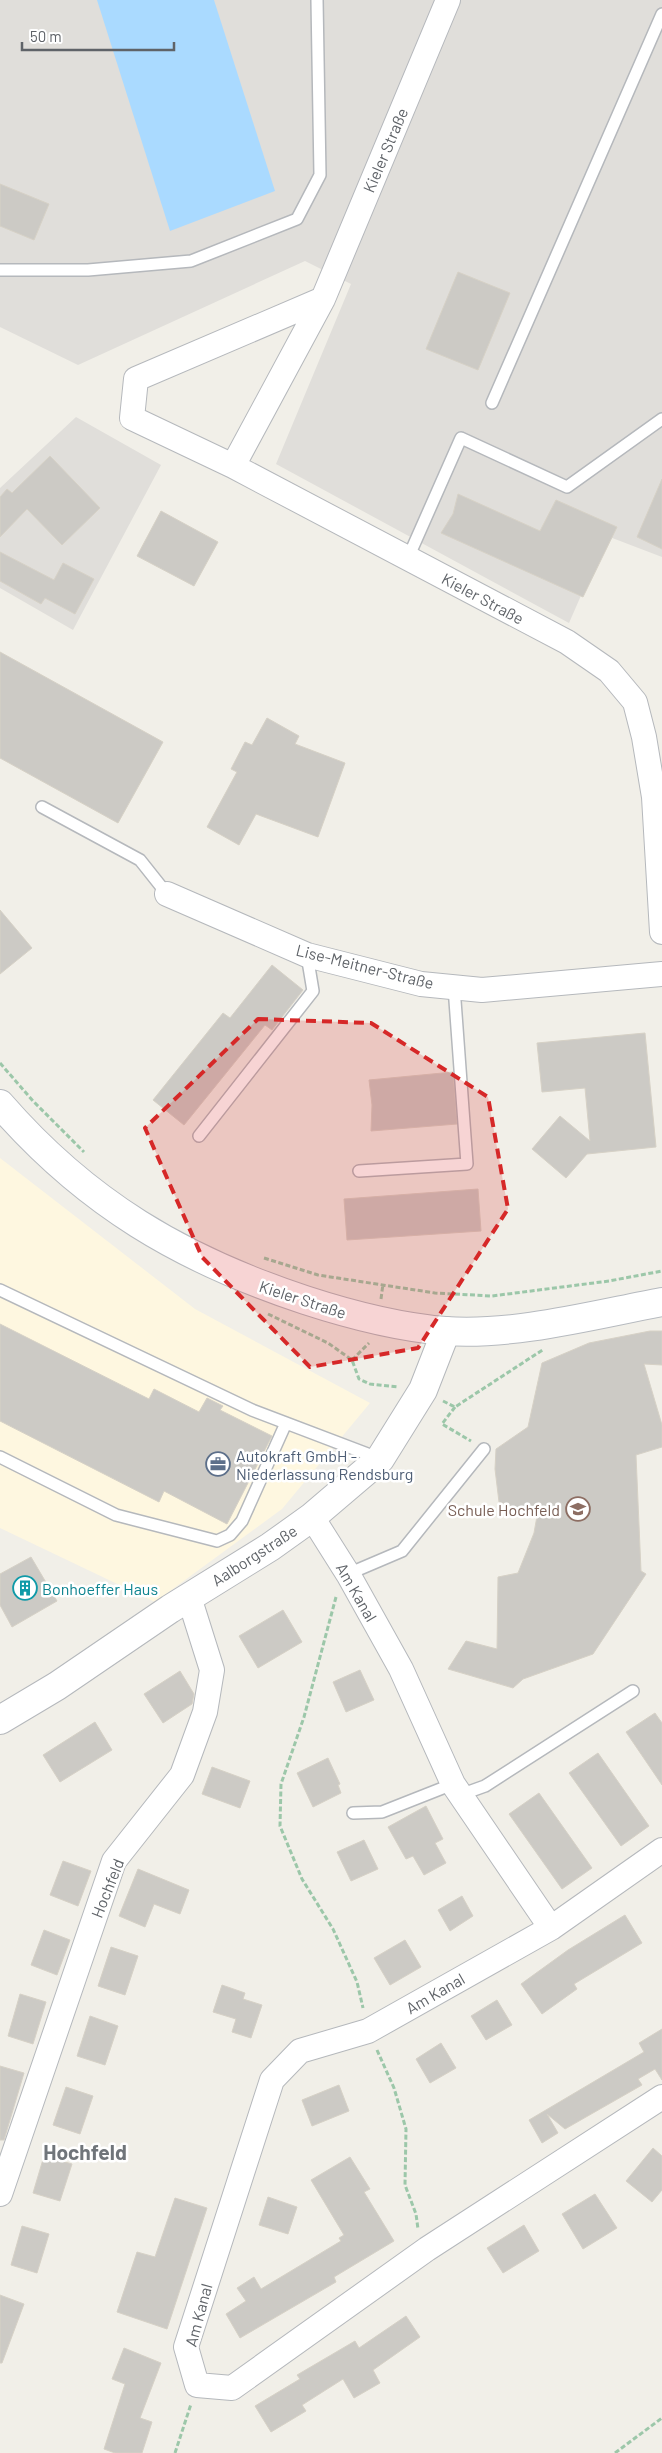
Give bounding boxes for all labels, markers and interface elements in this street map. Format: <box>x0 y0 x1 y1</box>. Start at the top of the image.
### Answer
scale bar <box>22 20 175 52</box>
text: 50 m <box>30 27 62 45</box>
street label: Kieler Straße <box>359 105 411 195</box>
street label: Kieler Straße <box>439 568 527 628</box>
street label: Lise-Meitner-Straße <box>294 940 436 992</box>
street label: Kieler Straße <box>257 1276 349 1322</box>
place label: Autokraft GmbH - Niederlassung Rendsburg <box>236 1446 413 1483</box>
office icon: Autokraft GmbH - Niederlassung Rendsburg <box>205 1451 231 1477</box>
school or university icon: Schule Hochfeld <box>565 1496 591 1522</box>
place label: Schule Hochfeld <box>448 1500 560 1519</box>
street label: Aalborgstraße <box>208 1520 300 1590</box>
street label: Am Kanal <box>333 1559 381 1625</box>
building icon: Bonhoeffer Haus <box>12 1575 38 1601</box>
place label: Bonhoeffer Haus <box>42 1579 158 1598</box>
street label: Hochfeld <box>87 1856 127 1920</box>
street label: Am Kanal <box>402 1969 468 2017</box>
district label: Hochfeld <box>43 2139 127 2164</box>
street label: Am Kanal <box>180 2281 216 2349</box>

